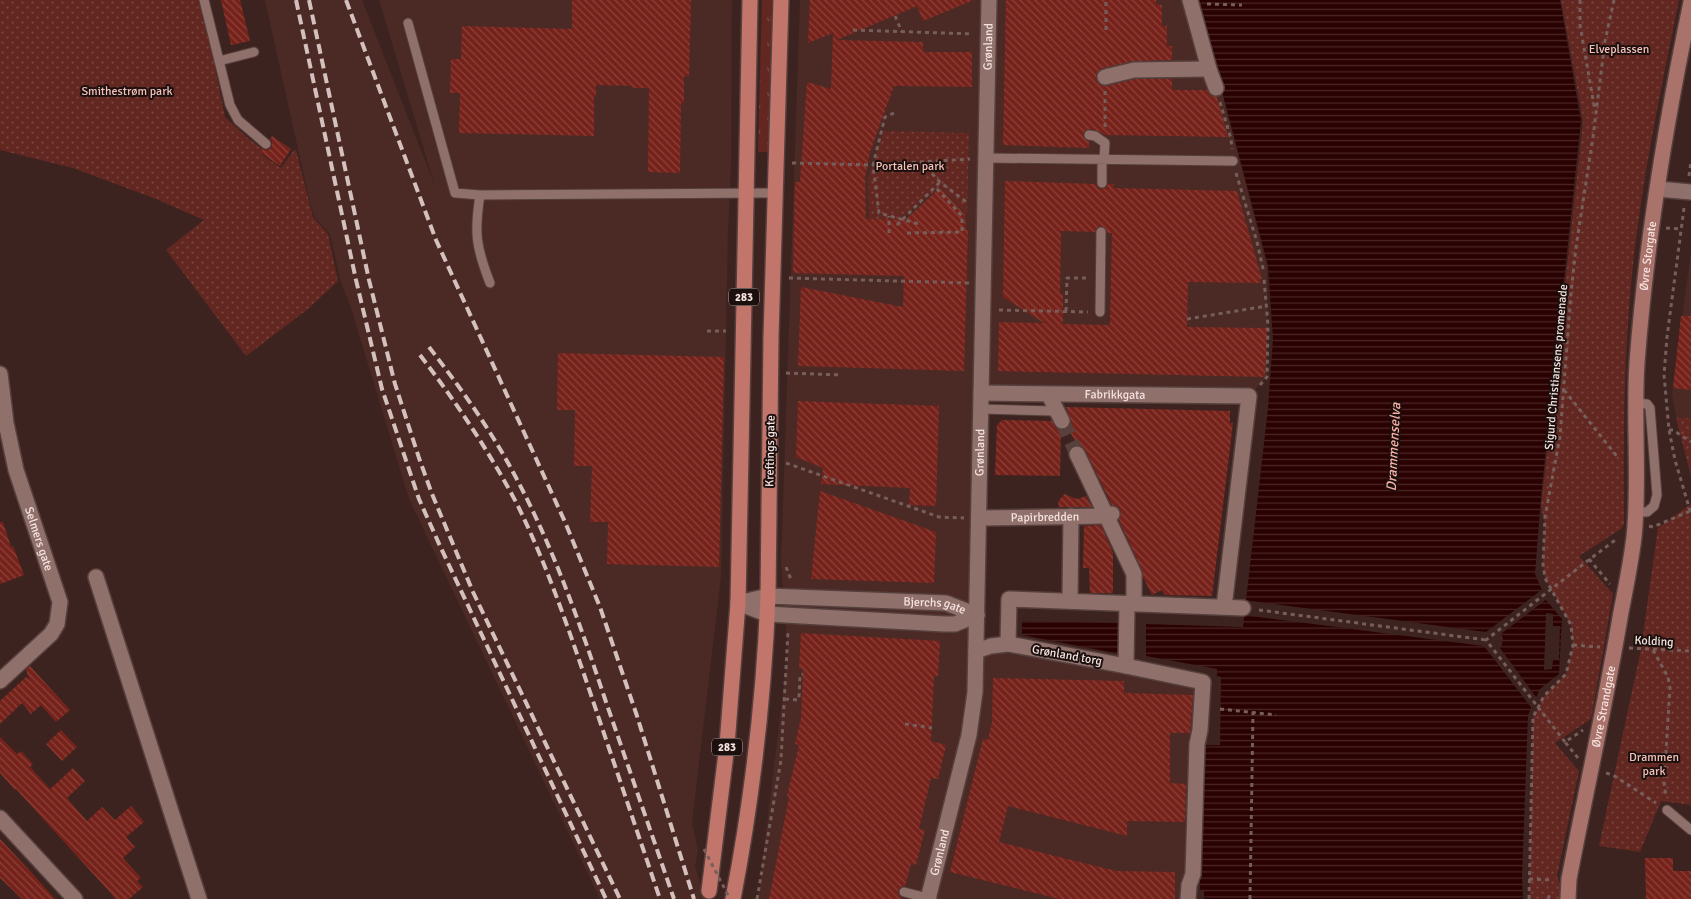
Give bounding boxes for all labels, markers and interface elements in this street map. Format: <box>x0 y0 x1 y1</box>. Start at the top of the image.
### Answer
street label: Grønland <box>981 23 997 70</box>
park label: Elveplassen <box>1589 42 1649 57</box>
park label: Smithestrøm park <box>81 84 173 99</box>
park label: Portalen park <box>875 159 945 174</box>
street label: Øvre Storgate <box>1637 220 1660 291</box>
street label: Sigurd Christiansens promenade <box>1542 284 1571 450</box>
road number: 283 <box>729 288 759 306</box>
street label: Fabrikkgata <box>1085 387 1145 403</box>
water label: Drammenselva <box>1383 401 1404 492</box>
street label: Kreftings gate <box>762 415 779 487</box>
street label: Grønland <box>972 429 988 476</box>
street label: Selmers gate <box>21 505 56 573</box>
street label: Papirbredden <box>1011 509 1079 525</box>
street label: Bjerchs gate <box>903 594 968 618</box>
street label: Kolding <box>1634 633 1674 650</box>
street label: Grønland torg <box>1031 642 1103 669</box>
street label: Øvre Strandgate <box>1589 664 1619 749</box>
road number: 283 <box>712 739 742 756</box>
park label: Drammen park <box>1629 750 1679 779</box>
street label: Grønland <box>927 828 953 877</box>

